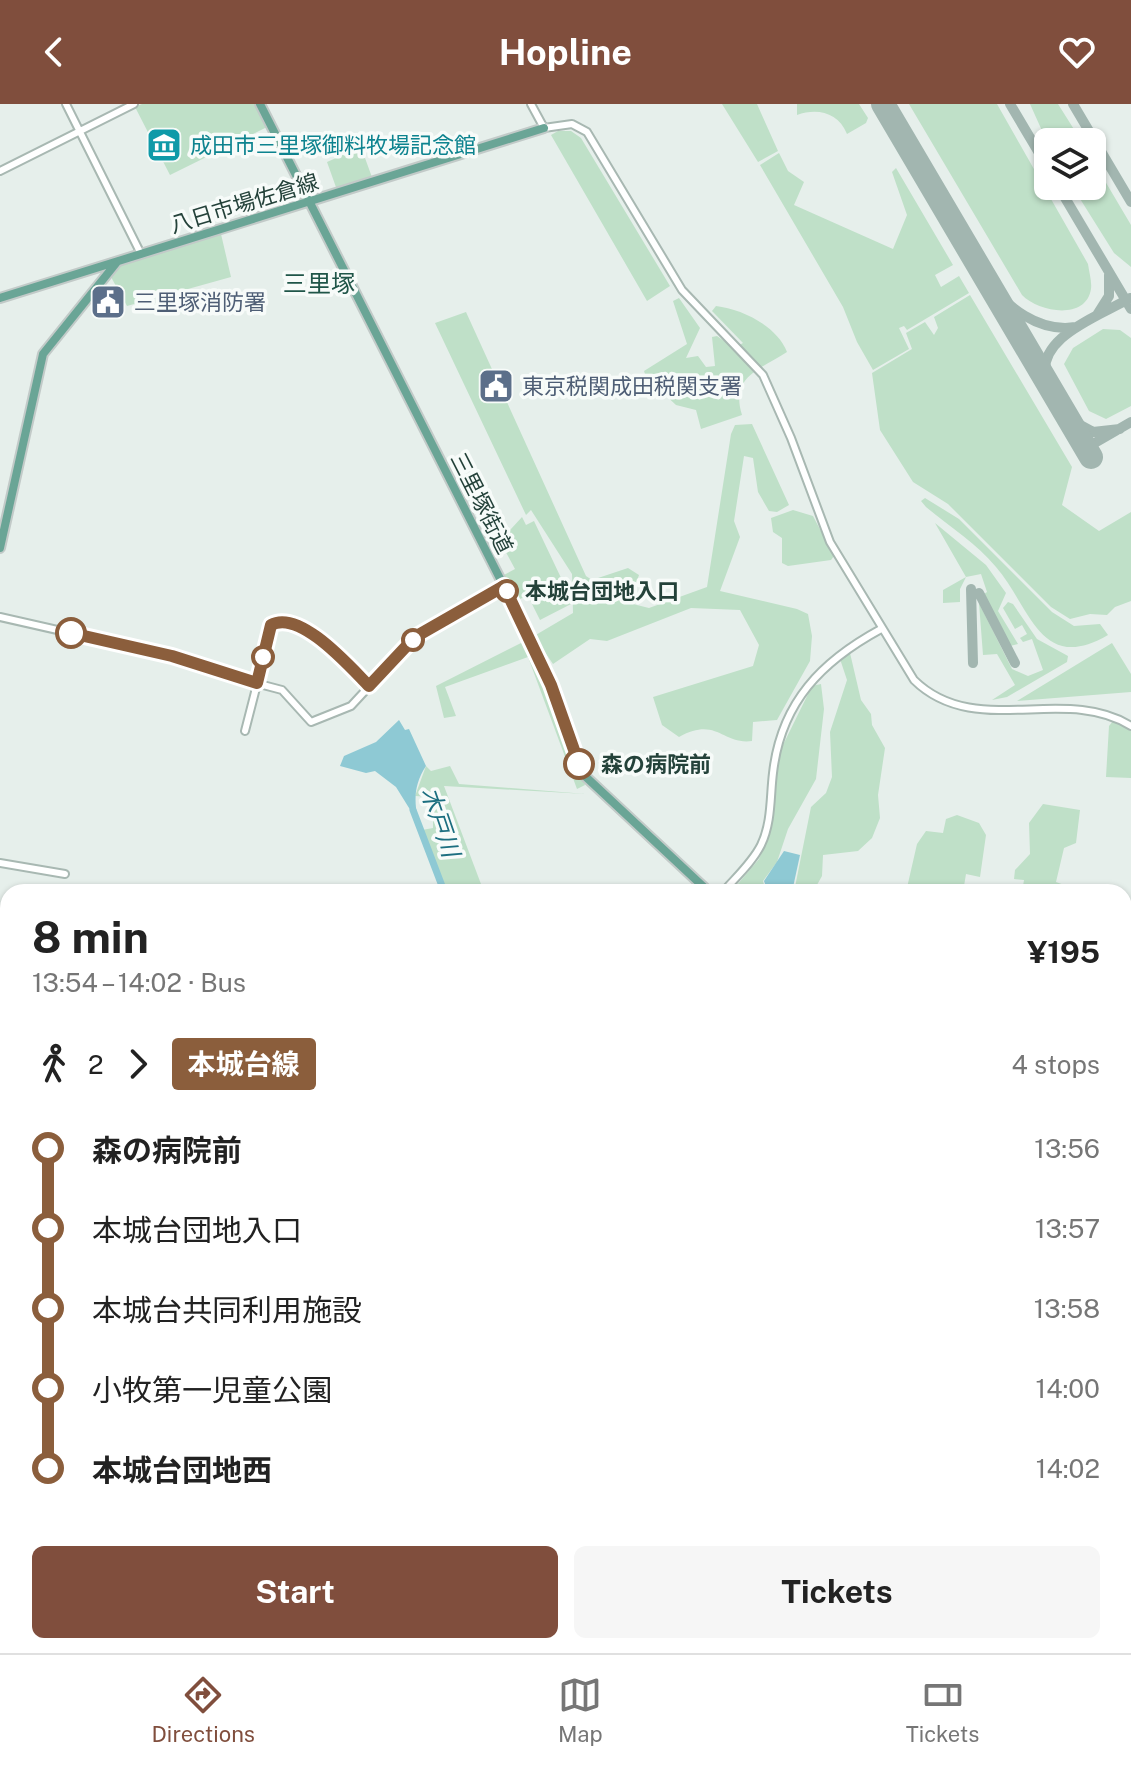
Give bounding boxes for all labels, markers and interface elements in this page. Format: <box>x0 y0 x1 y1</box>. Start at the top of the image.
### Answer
icon: back <box>32 30 76 74</box>
icon: heart <box>1055 30 1099 74</box>
text: Hopline <box>499 31 632 73</box>
museum icon: 成田市三里塚御料牧場記念館 <box>145 126 183 164</box>
map controls <box>1034 128 1106 200</box>
button: layers <box>1034 128 1106 200</box>
place label: 成田市三里塚御料牧場記念館 <box>190 132 476 158</box>
street label: 八日市場佐倉線 <box>167 168 321 238</box>
district label: 三里塚 <box>283 269 355 297</box>
public building icon: 三里塚消防署 <box>89 283 127 321</box>
place label: 三里塚消防署 <box>134 289 266 315</box>
public building icon: 東京税関成田税関支署 <box>477 367 515 405</box>
place label: 東京税関成田税関支署 <box>522 373 742 399</box>
street label: 三里塚街道 <box>445 448 519 558</box>
place label: 本城台団地入口 <box>525 578 679 604</box>
marker: 本城台団地入口 <box>496 580 518 602</box>
unlabelled marker <box>56 618 86 648</box>
unlabelled marker <box>402 629 424 651</box>
unlabelled marker <box>252 646 274 668</box>
marker: 森の病院前 <box>564 749 594 779</box>
place label: 森の病院前 <box>601 751 711 777</box>
water label: 木戸川 <box>416 783 467 863</box>
text: 8 min <box>32 911 149 963</box>
text: ¥195 <box>1027 934 1100 970</box>
text: 13:54 – 14:02 · Bus <box>32 967 246 998</box>
icon: walk <box>32 1042 76 1086</box>
icon: forward <box>116 1042 160 1086</box>
text: 本城台線 <box>188 1047 300 1080</box>
text: 2 <box>88 1049 104 1080</box>
text: 4 stops <box>1011 1049 1100 1080</box>
text: 森の病院前 <box>92 1132 242 1168</box>
text: 13:56 <box>1034 1133 1100 1164</box>
text: 本城台団地入口 <box>92 1212 302 1248</box>
text: 13:57 <box>1035 1213 1100 1244</box>
text: 本城台共同利用施設 <box>92 1292 362 1328</box>
text: 13:58 <box>1034 1293 1100 1324</box>
text: 小牧第一児童公園 <box>92 1372 332 1408</box>
text: 14:00 <box>1036 1373 1100 1404</box>
text: 本城台団地西 <box>92 1452 272 1488</box>
text: 14:02 <box>1036 1453 1100 1484</box>
button: Start <box>32 1546 558 1638</box>
button: Tickets <box>574 1546 1100 1638</box>
tab: Directions <box>152 1673 255 1747</box>
tab: Map <box>558 1673 603 1747</box>
tab: Tickets <box>906 1673 979 1747</box>

